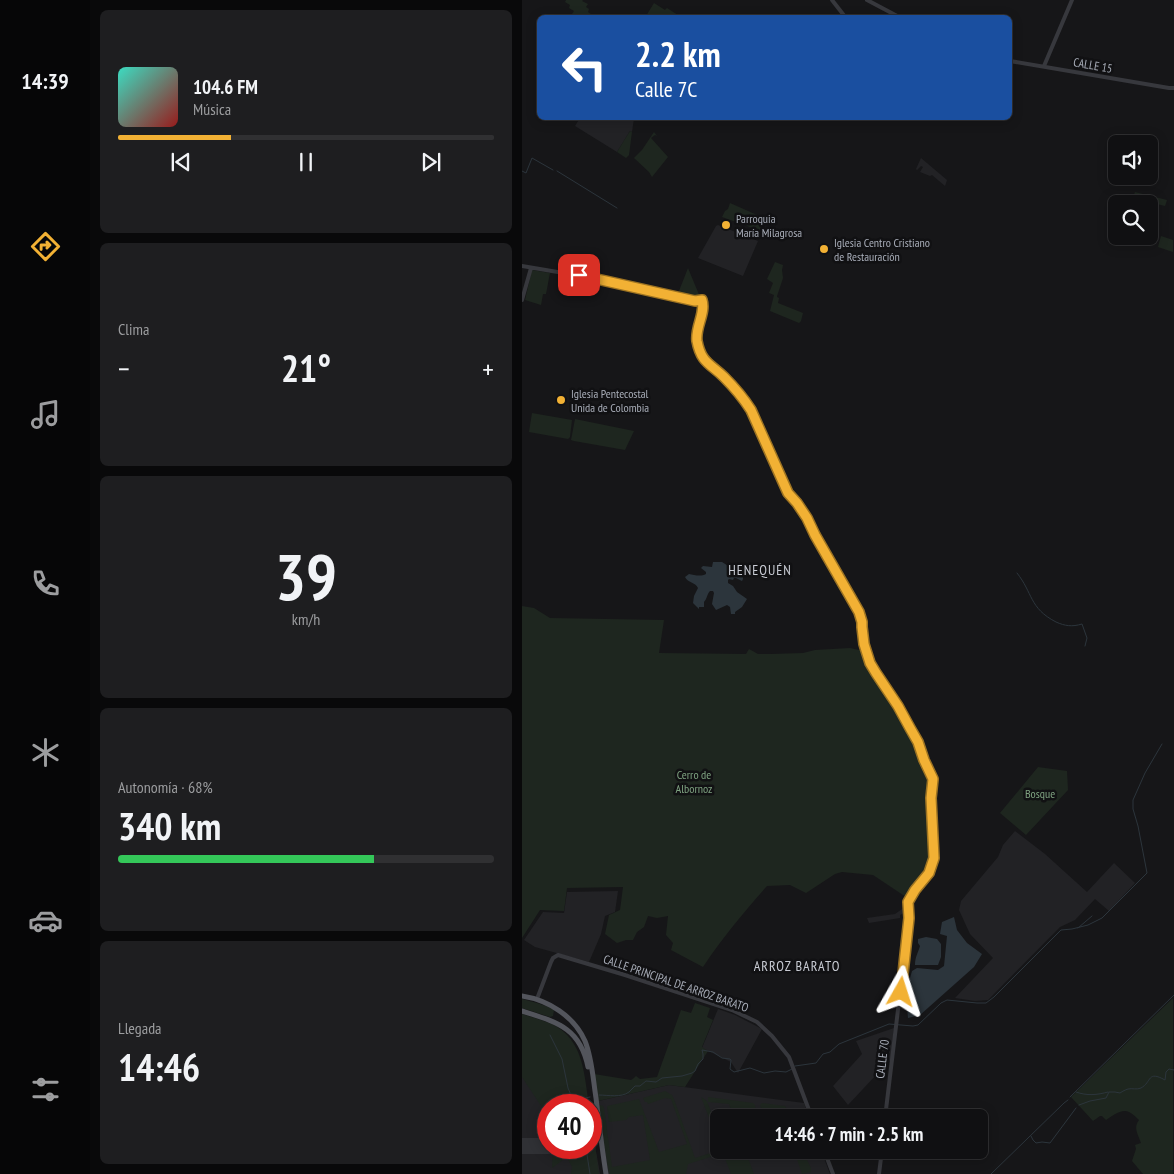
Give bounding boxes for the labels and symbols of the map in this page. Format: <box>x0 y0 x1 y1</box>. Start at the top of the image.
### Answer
street label: CALLE 15 <box>1072 54 1114 76</box>
place label: Parroquia María Milagrosa <box>736 211 802 240</box>
marker: Parroquia María Milagrosa <box>720 219 732 231</box>
place label: Iglesia Centro Cristiano de Restauración <box>834 235 930 264</box>
marker: Iglesia Centro Cristiano de Restauración <box>818 243 830 255</box>
pin <box>558 254 600 296</box>
place label: Iglesia Pentecostal Unida de Colombia <box>571 386 649 415</box>
marker: Iglesia Pentecostal Unida de Colombia <box>555 394 567 406</box>
district label: HENEQUÉN <box>728 561 792 579</box>
park label: Cerro de Albornoz <box>676 767 712 796</box>
park label: Bosque <box>1025 786 1055 801</box>
street label: CALLE PRINCIPAL DE ARROZ BARATO <box>601 951 751 1015</box>
district label: ARROZ BARATO <box>754 957 840 975</box>
position arrow <box>874 965 926 1017</box>
street label: CALLE 70 <box>872 1039 892 1079</box>
speed limit sign: 40 <box>537 1094 602 1159</box>

